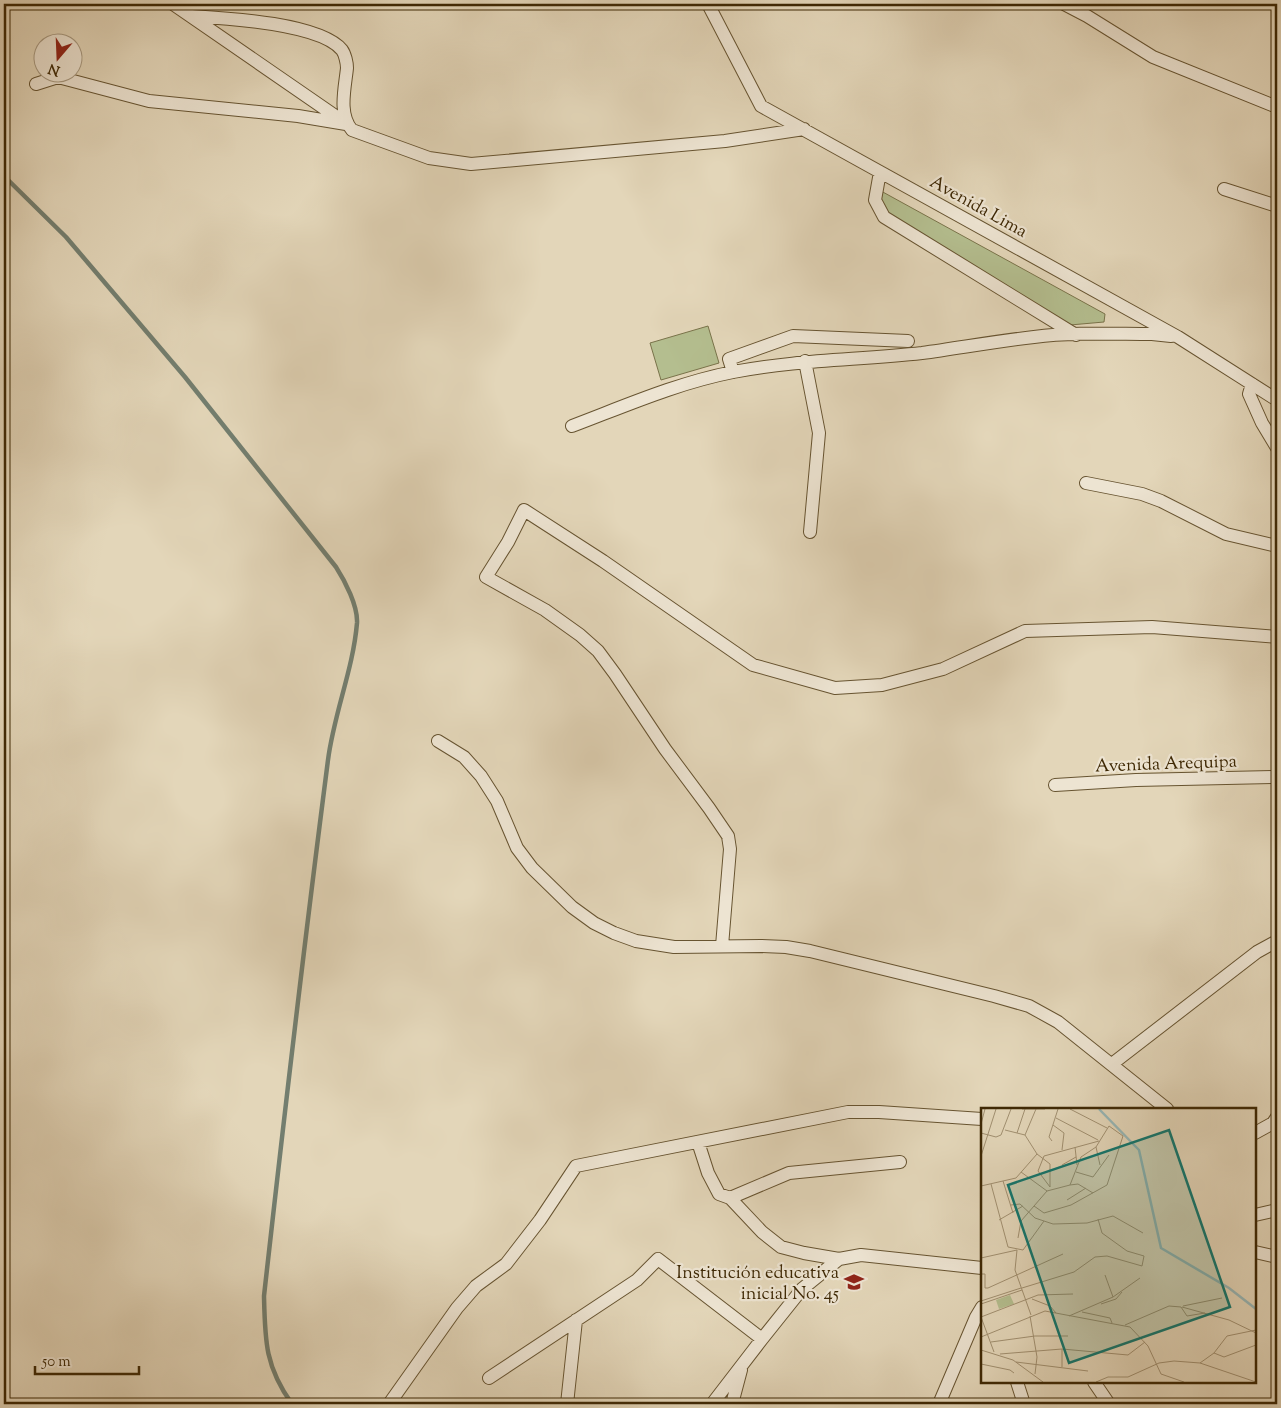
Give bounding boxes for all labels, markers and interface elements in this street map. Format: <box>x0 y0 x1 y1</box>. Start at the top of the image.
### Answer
north arrow <box>32 32 82 82</box>
text: N <box>46 57 63 80</box>
street label: Avenida Lima <box>924 170 1032 245</box>
street label: Avenida Arequipa <box>1095 750 1237 780</box>
inset map <box>981 1108 1256 1383</box>
place label: Institución educativa inicial No. 45 <box>676 1261 839 1308</box>
school or university icon: Institución educativa inicial No. 45 <box>843 1271 865 1293</box>
scale bar <box>35 1343 139 1375</box>
text: 50 m <box>41 1352 71 1373</box>

